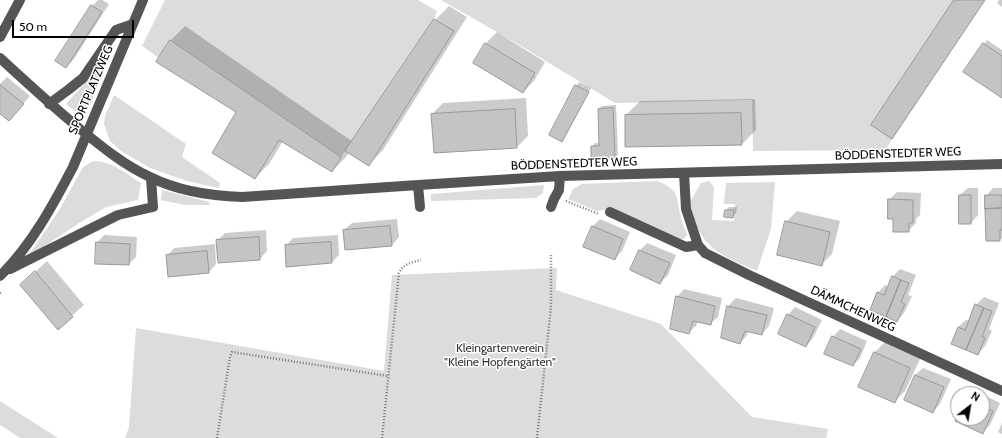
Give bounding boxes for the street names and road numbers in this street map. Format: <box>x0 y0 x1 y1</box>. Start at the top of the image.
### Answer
street label: SPORTPLATZWEG <box>66 43 116 137</box>
street label: BÖDDENSTEDTER WEG <box>835 145 961 163</box>
street label: BÖDDENSTEDTER WEG <box>511 155 637 173</box>
street label: DÄMMCHENWEG <box>808 283 898 335</box>

